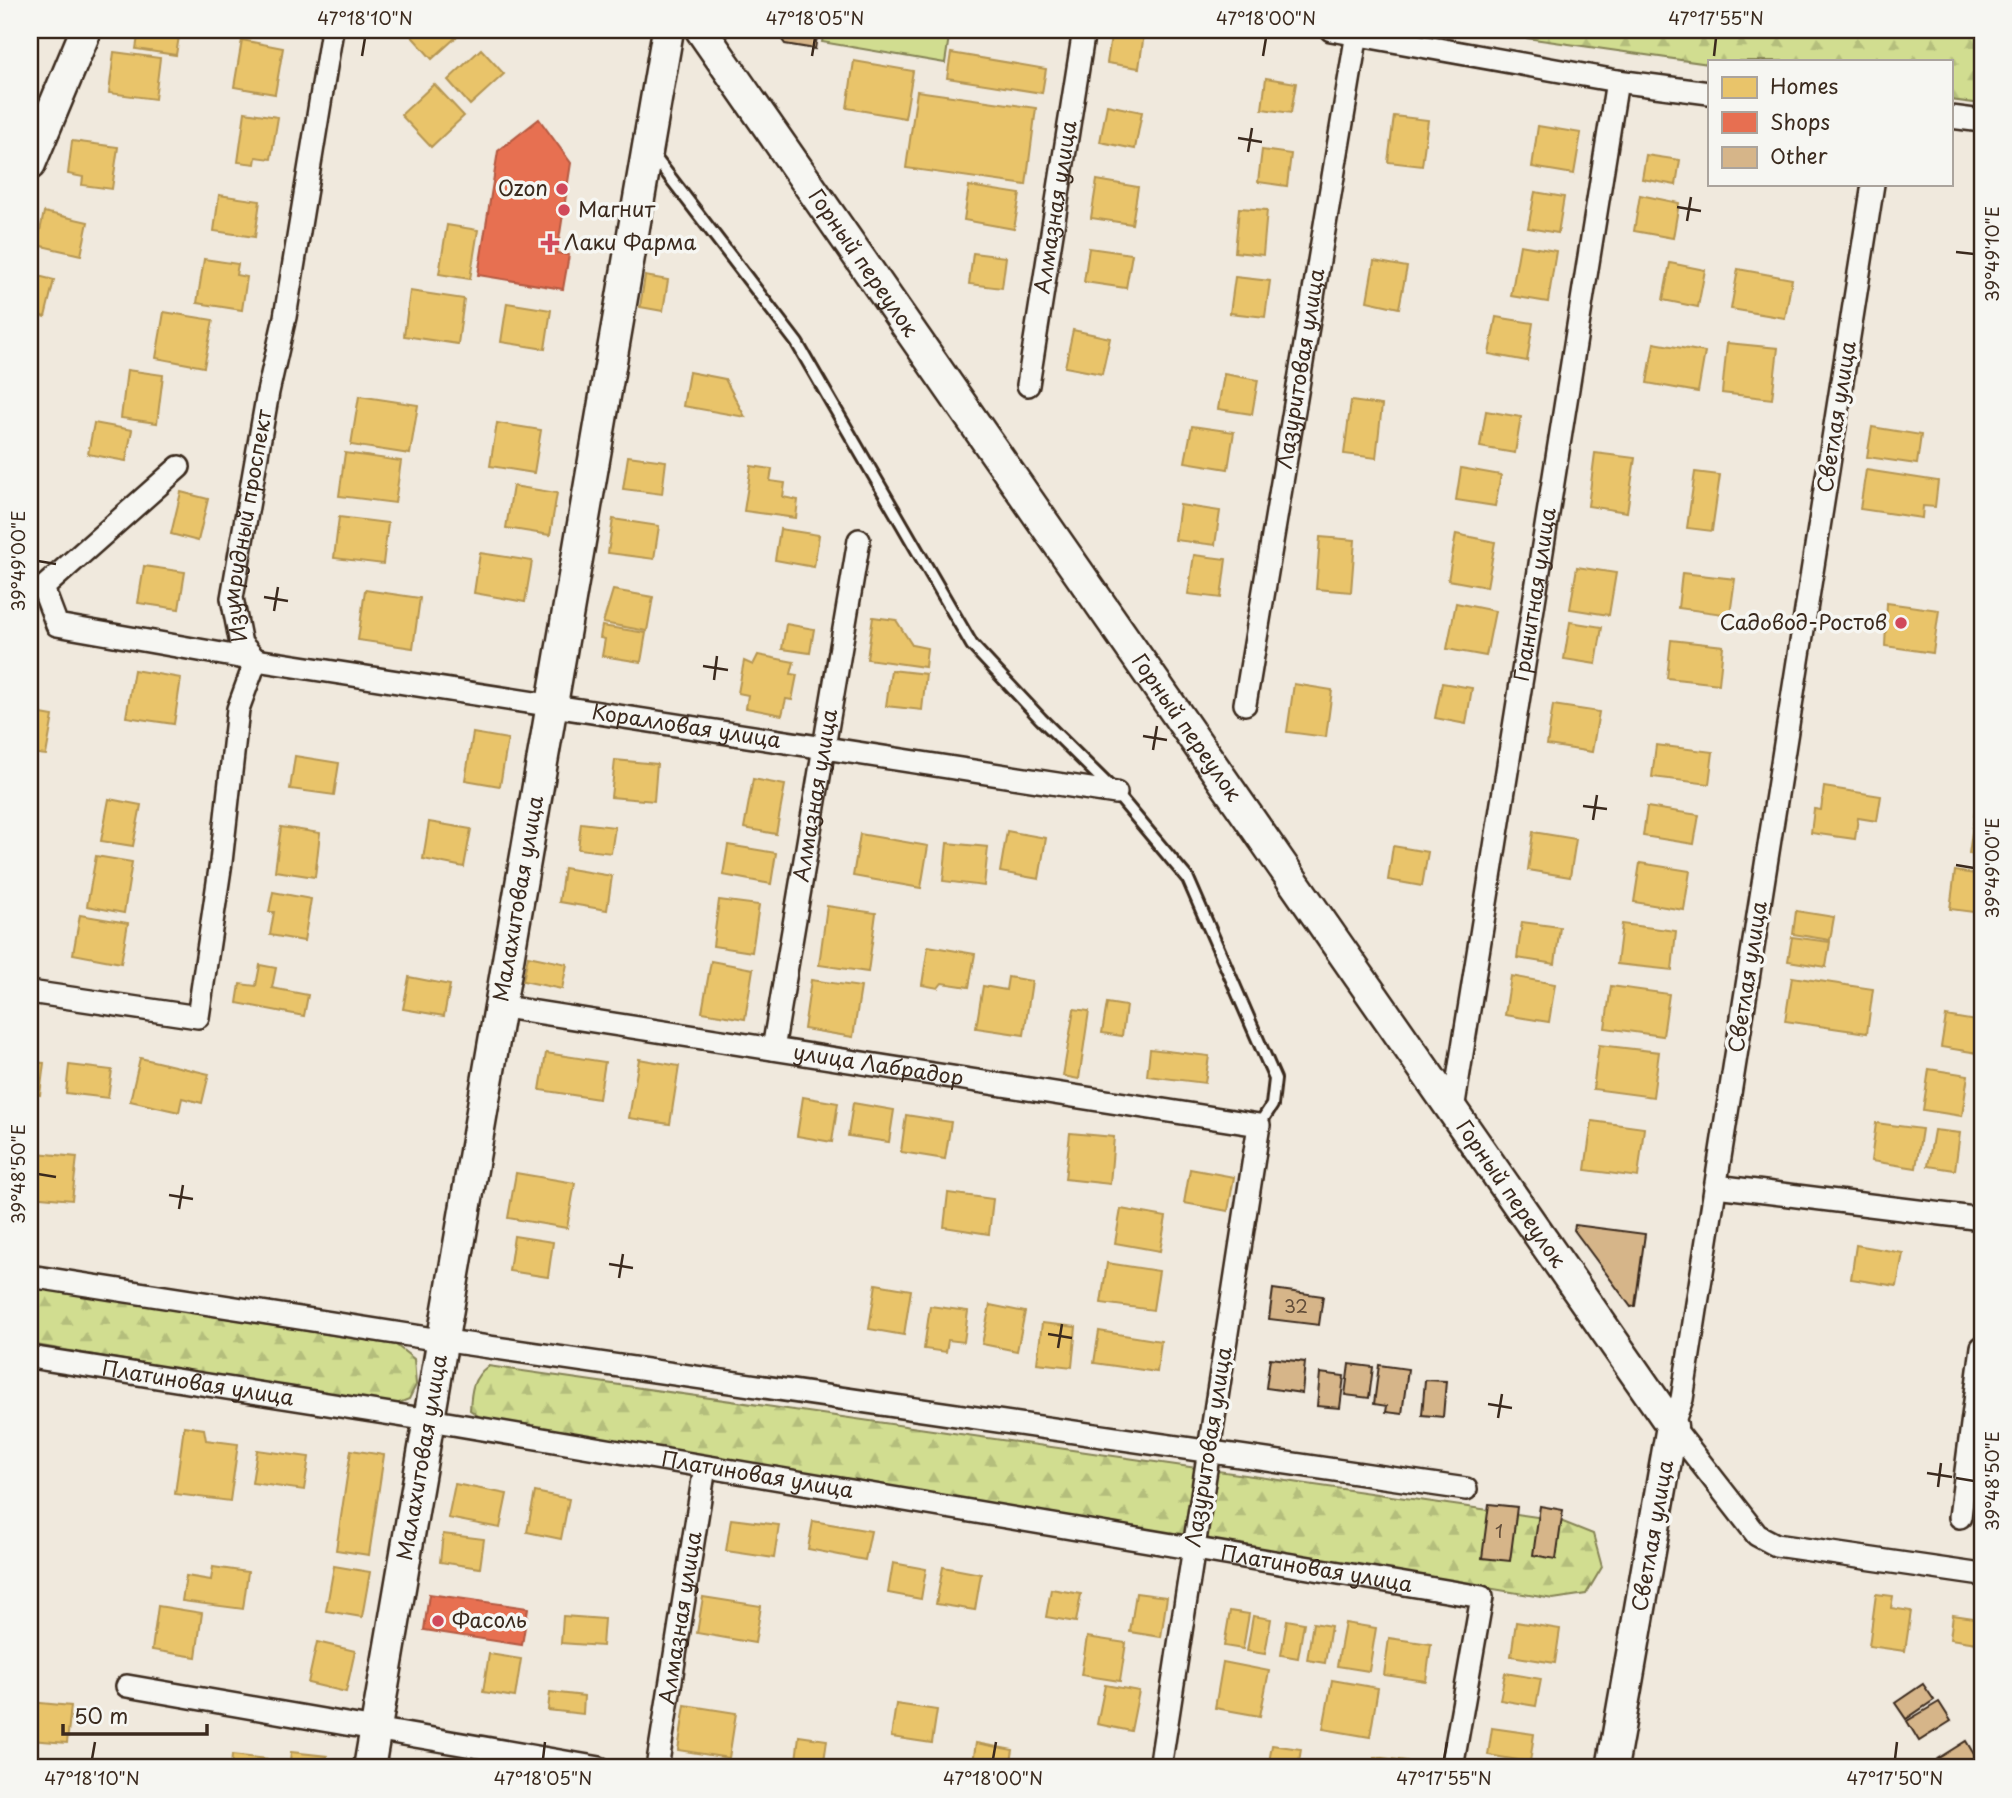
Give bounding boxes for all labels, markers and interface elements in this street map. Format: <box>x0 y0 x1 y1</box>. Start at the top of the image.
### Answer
text: 47°18'10"N <box>317 4 413 31</box>
text: 47°18'05"N <box>766 4 864 31</box>
text: 47°18'00"N <box>1216 4 1316 31</box>
text: 47°17'55"N <box>1668 4 1764 31</box>
legend <box>1708 60 1952 186</box>
text: Homes <box>1770 69 1838 101</box>
text: Shops <box>1770 105 1830 137</box>
street label: Алмазная улица <box>1025 117 1084 296</box>
text: Other <box>1770 139 1828 171</box>
place label: Ozon <box>498 171 548 203</box>
marker: Ozon <box>554 181 570 197</box>
street label: Горный переулок <box>802 182 928 343</box>
place label: Магнит <box>578 192 655 224</box>
marker: Магнит <box>556 202 572 218</box>
text: 39°49'10"E <box>1978 206 2005 302</box>
place label: Лаки Фарма <box>564 225 696 257</box>
marker: Лаки Фарма <box>542 235 558 251</box>
street label: Лазуритовая улица <box>1267 265 1332 471</box>
street label: Светлая улица <box>1807 338 1863 495</box>
street label: Изумрудный проспект <box>213 406 279 645</box>
street label: Гранитная улица <box>1504 504 1563 683</box>
text: 39°49'00"E <box>4 511 31 611</box>
place label: Садовод-Ростов <box>1720 605 1887 637</box>
marker: Садовод-Ростов <box>1893 615 1909 631</box>
street label: Горный переулок <box>1125 646 1251 807</box>
street label: Коралловая улица <box>590 694 784 755</box>
street label: Алмазная улица <box>784 706 844 884</box>
street label: Малахитовая улица <box>483 792 550 1004</box>
text: 39°49'00"E <box>1978 818 2005 918</box>
street label: Светлая улица <box>1718 898 1774 1055</box>
street label: улица Лабрадор <box>791 1034 966 1093</box>
street label: Горный переулок <box>1450 1113 1575 1274</box>
text: 39°48'50"E <box>4 1124 31 1224</box>
house number: 32 <box>1284 1292 1308 1319</box>
street label: Лазуритовая улица <box>1175 1344 1239 1549</box>
street label: Платиновая улица <box>100 1351 297 1413</box>
street label: Малахитовая улица <box>387 1351 454 1563</box>
text: 39°48'50"E <box>1978 1431 2005 1531</box>
street label: Платиновая улица <box>659 1441 857 1505</box>
street label: Светлая улица <box>1622 1457 1680 1614</box>
house number: 1 <box>1495 1517 1503 1544</box>
street label: Алмазная улица <box>649 1528 709 1706</box>
street label: Платиновая улица <box>1219 1535 1416 1599</box>
place label: Фасоль <box>452 1603 527 1635</box>
marker: Фасоль <box>430 1613 446 1629</box>
scale bar <box>63 1693 206 1737</box>
text: 50 m <box>74 1699 128 1731</box>
text: 47°18'10"N <box>44 1764 140 1791</box>
text: 47°18'05"N <box>494 1764 592 1791</box>
text: 47°18'00"N <box>943 1764 1043 1791</box>
text: 47°17'55"N <box>1396 1764 1492 1791</box>
text: 47°17'50"N <box>1847 1764 1943 1791</box>

